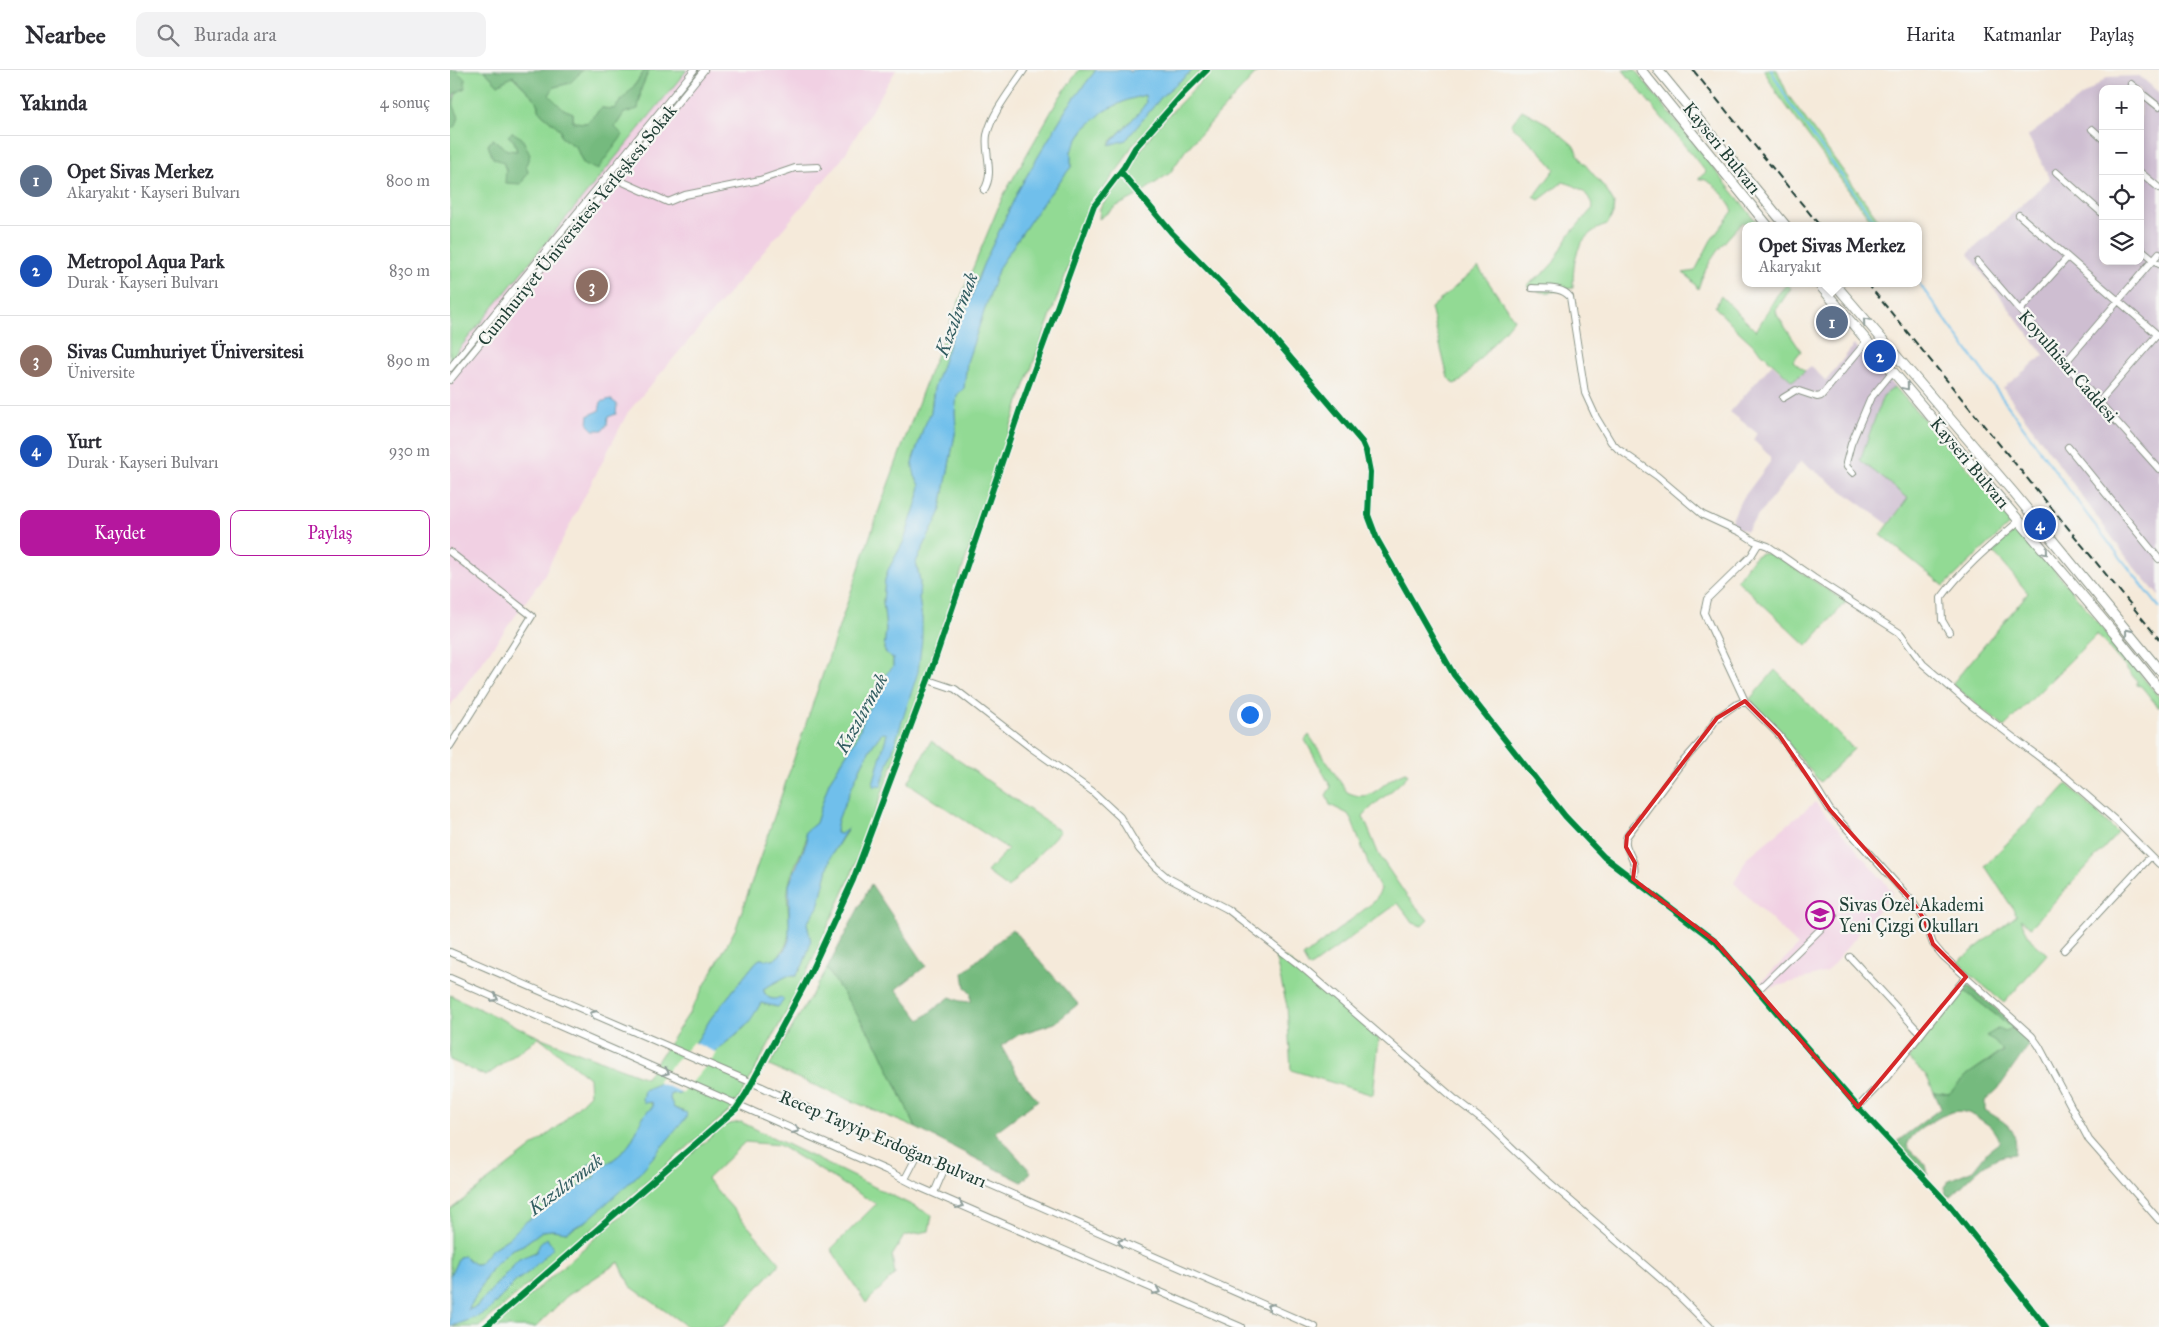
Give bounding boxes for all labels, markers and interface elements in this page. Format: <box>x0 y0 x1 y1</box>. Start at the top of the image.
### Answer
search box <box>136 12 486 57</box>
text: Nearbee <box>25 20 106 50</box>
icon: search <box>154 21 182 49</box>
text: Burada ara <box>194 23 276 46</box>
text: Harita <box>1906 24 1955 46</box>
text: Katmanlar <box>1983 24 2061 46</box>
text: Paylaş <box>2089 24 2134 46</box>
map controls <box>2099 85 2144 265</box>
button: + <box>2099 85 2144 130</box>
text: Yakında <box>20 90 87 116</box>
text: 4 sonuç <box>380 93 430 112</box>
street label: Kayseri Bulvarı <box>1678 97 1766 199</box>
street label: Cumhuriyet Üniversitesi Yerleşkesi Sokak <box>472 99 682 350</box>
button: − <box>2099 130 2144 175</box>
text: Opet Sivas Merkez <box>67 160 214 183</box>
text: 1 <box>33 171 39 190</box>
text: 800 m <box>386 171 430 190</box>
button: locate <box>2099 175 2144 220</box>
text: Akaryakıt · Kayseri Bulvarı <box>67 183 240 202</box>
button: layers <box>2099 220 2144 265</box>
popup <box>1742 222 1922 287</box>
text: Opet Sivas Merkez <box>1759 234 1905 257</box>
text: Metropol Aqua Park <box>67 250 224 273</box>
text: Akaryakıt <box>1759 257 1821 276</box>
text: 2 <box>32 261 40 280</box>
text: 830 m <box>389 261 430 280</box>
pin: 3 <box>576 267 608 305</box>
water label: Kızılırmak <box>930 269 983 360</box>
text: Durak · Kayseri Bulvarı <box>67 273 219 292</box>
pin: 1 <box>1816 303 1848 341</box>
street label: Koyulhisar Caddesi <box>2013 306 2123 427</box>
one-way arrow <box>1863 318 1872 327</box>
pin: 2 <box>1864 337 1896 375</box>
text: Sivas Cumhuriyet Üniversitesi <box>67 340 304 363</box>
text: 3 <box>33 351 39 370</box>
text: 890 m <box>387 351 430 370</box>
text: Üniversite <box>67 363 135 382</box>
one-way arrow <box>1901 382 1910 391</box>
street label: Kayseri Bulvarı <box>1925 413 2015 513</box>
text: Yurt <box>67 430 102 453</box>
text: 4 <box>32 441 40 460</box>
text: 930 m <box>389 441 430 460</box>
text: Durak · Kayseri Bulvarı <box>67 453 219 472</box>
pin: 4 <box>2024 505 2056 543</box>
button: Kaydet <box>20 510 220 556</box>
button: Paylaş <box>230 510 430 556</box>
one-way arrow <box>2039 546 2048 555</box>
one-way arrow <box>2125 629 2134 638</box>
water label: Kızılırmak <box>830 669 893 758</box>
your location <box>1237 702 1263 728</box>
place label: Sivas Özel Akademi Yeni Çizgi Okulları <box>1839 893 1984 938</box>
school or university icon: Sivas Özel Akademi Yeni Çizgi Okulları <box>1805 900 1835 930</box>
one-way arrow <box>490 991 499 1002</box>
one-way arrow <box>589 1009 598 1020</box>
one-way arrow <box>661 1066 670 1077</box>
street label: Recep Tayyip Erdoğan Bulvarı <box>776 1085 990 1194</box>
one-way arrow <box>791 1124 800 1135</box>
water label: Kızılırmak <box>523 1149 608 1221</box>
one-way arrow <box>955 1198 964 1209</box>
one-way arrow <box>1117 1238 1126 1249</box>
one-way arrow <box>1152 1284 1161 1295</box>
one-way arrow <box>1266 1303 1275 1314</box>

